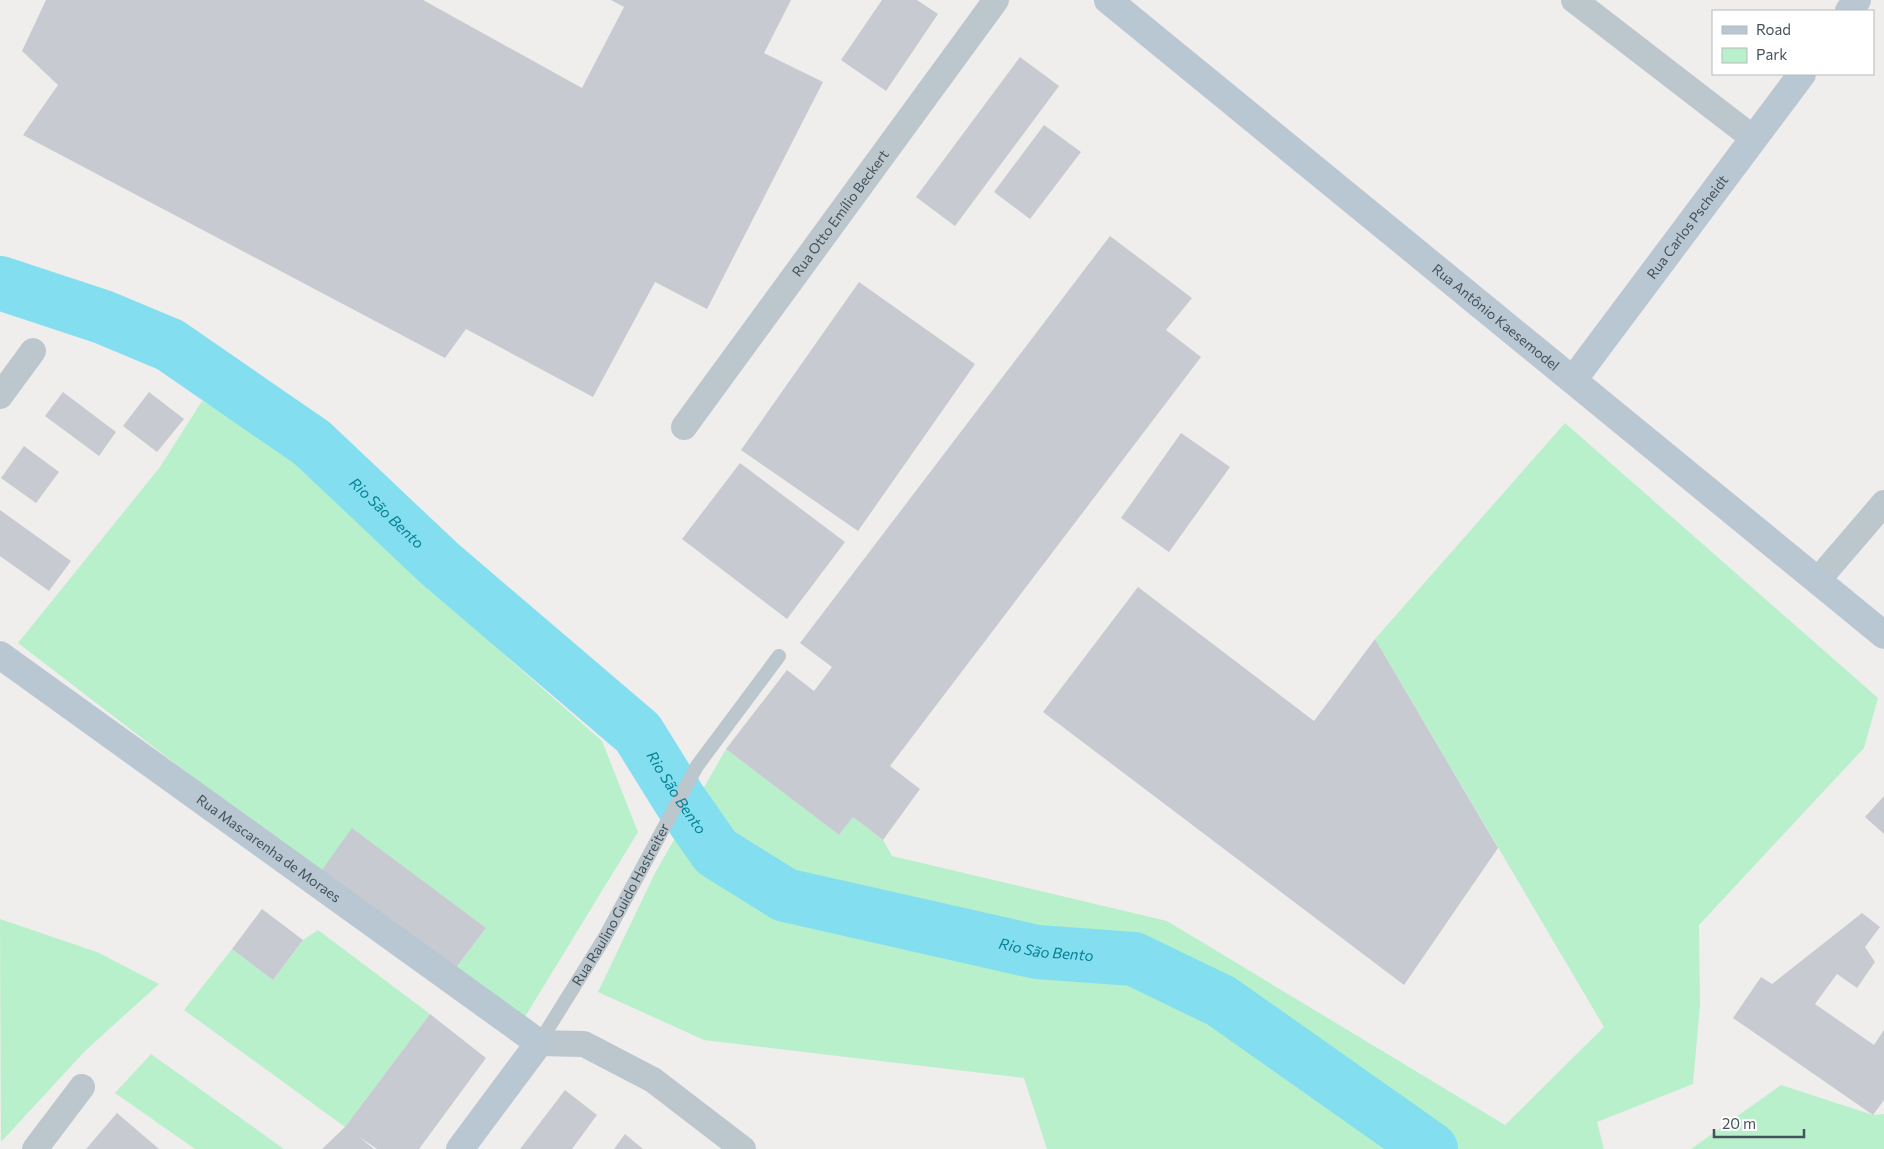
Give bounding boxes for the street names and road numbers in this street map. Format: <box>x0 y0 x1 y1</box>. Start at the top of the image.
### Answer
street label: Rua Otto Emílio Beckert <box>788 146 892 279</box>
street label: Rua Carlos Pscheidt <box>1643 171 1732 282</box>
street label: Rua Antônio Kaesemodel <box>1429 260 1563 374</box>
street label: Rua Mascarenha de Moraes <box>193 790 344 906</box>
street label: Rua Raulino Guido Hastreiter <box>568 820 673 989</box>

